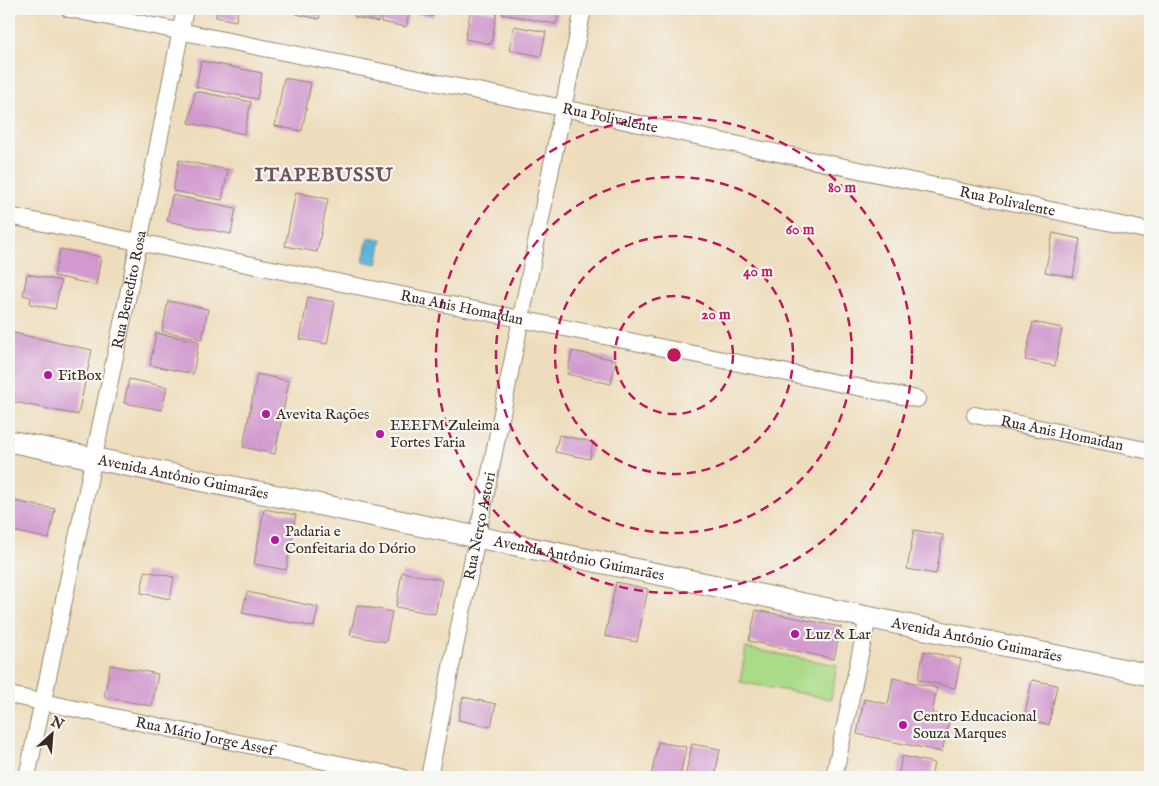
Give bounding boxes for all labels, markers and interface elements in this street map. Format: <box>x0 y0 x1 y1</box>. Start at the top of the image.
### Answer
street label: Rua Polivalente <box>560 99 660 138</box>
district label: ITAPEBUSSU <box>255 163 393 188</box>
text: 80 m <box>828 178 856 197</box>
street label: Rua Polivalente <box>958 182 1057 221</box>
text: 60 m <box>786 220 815 239</box>
street label: Rua Benedito Rosa <box>108 228 151 350</box>
text: 40 m <box>743 262 773 281</box>
street label: Rua Anis Homaidan <box>399 286 525 329</box>
text: 20 m <box>701 305 731 324</box>
centre of rings <box>665 346 683 364</box>
place label: FitBox <box>58 366 103 385</box>
marker: FitBox <box>42 369 54 381</box>
place label: Avevita Rações <box>275 405 369 424</box>
marker: Avevita Rações <box>260 408 272 420</box>
street label: Rua Anis Homaidan <box>999 412 1125 455</box>
place label: EEEFM Zuleima Fortes Faria <box>390 416 500 452</box>
marker: EEEFM Zuleima Fortes Faria <box>374 428 386 440</box>
street label: Avenida Antônio Guimarães <box>95 450 270 504</box>
street label: Rua Nerço Astori <box>460 470 500 582</box>
place label: Padaria e Confeitaria do Dório <box>285 522 416 558</box>
street label: Avenida Antônio Guimarães <box>491 531 666 585</box>
marker: Padaria e Confeitaria do Dório <box>269 534 281 546</box>
street label: Avenida Antônio Guimarães <box>889 613 1064 667</box>
place label: Luz & Lar <box>805 625 871 644</box>
marker: Luz & Lar <box>789 628 801 640</box>
place label: Centro Educacional Souza Marques <box>913 707 1038 743</box>
north arrow <box>28 708 78 758</box>
text: N <box>47 712 67 734</box>
street label: Rua Mário Jorge Assef <box>134 713 278 761</box>
marker: Centro Educacional Souza Marques <box>897 719 909 731</box>

